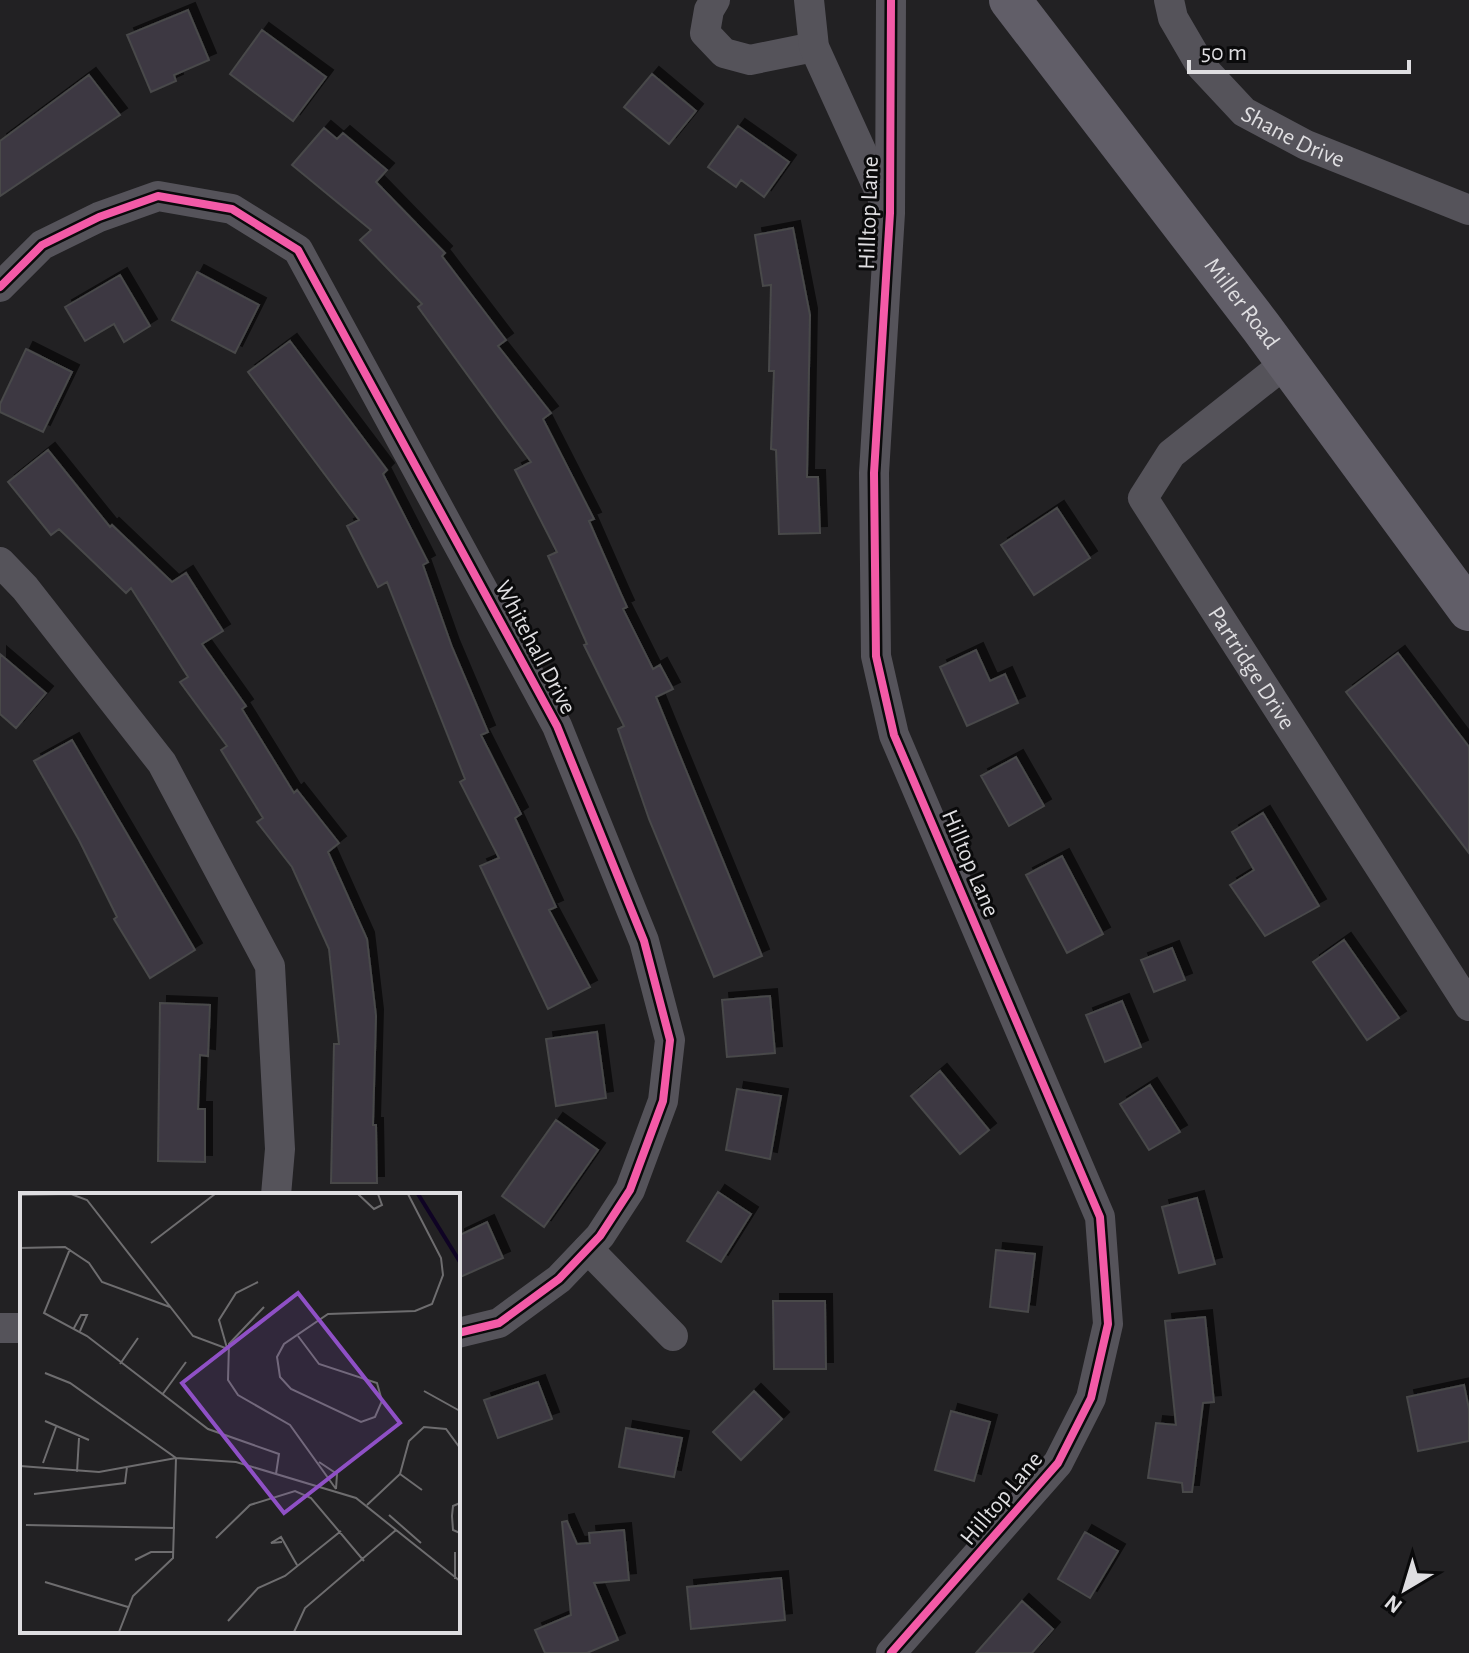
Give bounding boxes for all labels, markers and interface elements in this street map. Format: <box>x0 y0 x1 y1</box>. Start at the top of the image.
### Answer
scale bar <box>1189 24 1409 74</box>
text: 50 m <box>1201 41 1247 65</box>
street label: Shane Drive <box>1237 102 1348 172</box>
street label: Hilltop Lane <box>855 156 883 270</box>
street label: Miller Road <box>1200 254 1284 354</box>
street label: Whitehall Drive <box>490 577 580 718</box>
street label: Partridge Drive <box>1203 603 1299 734</box>
street label: Hilltop Lane <box>937 806 1003 920</box>
inset map <box>20 1193 460 1633</box>
street label: Hilltop Lane <box>956 1447 1047 1550</box>
north arrow <box>1365 1549 1445 1629</box>
text: N <box>1381 1591 1406 1617</box>

